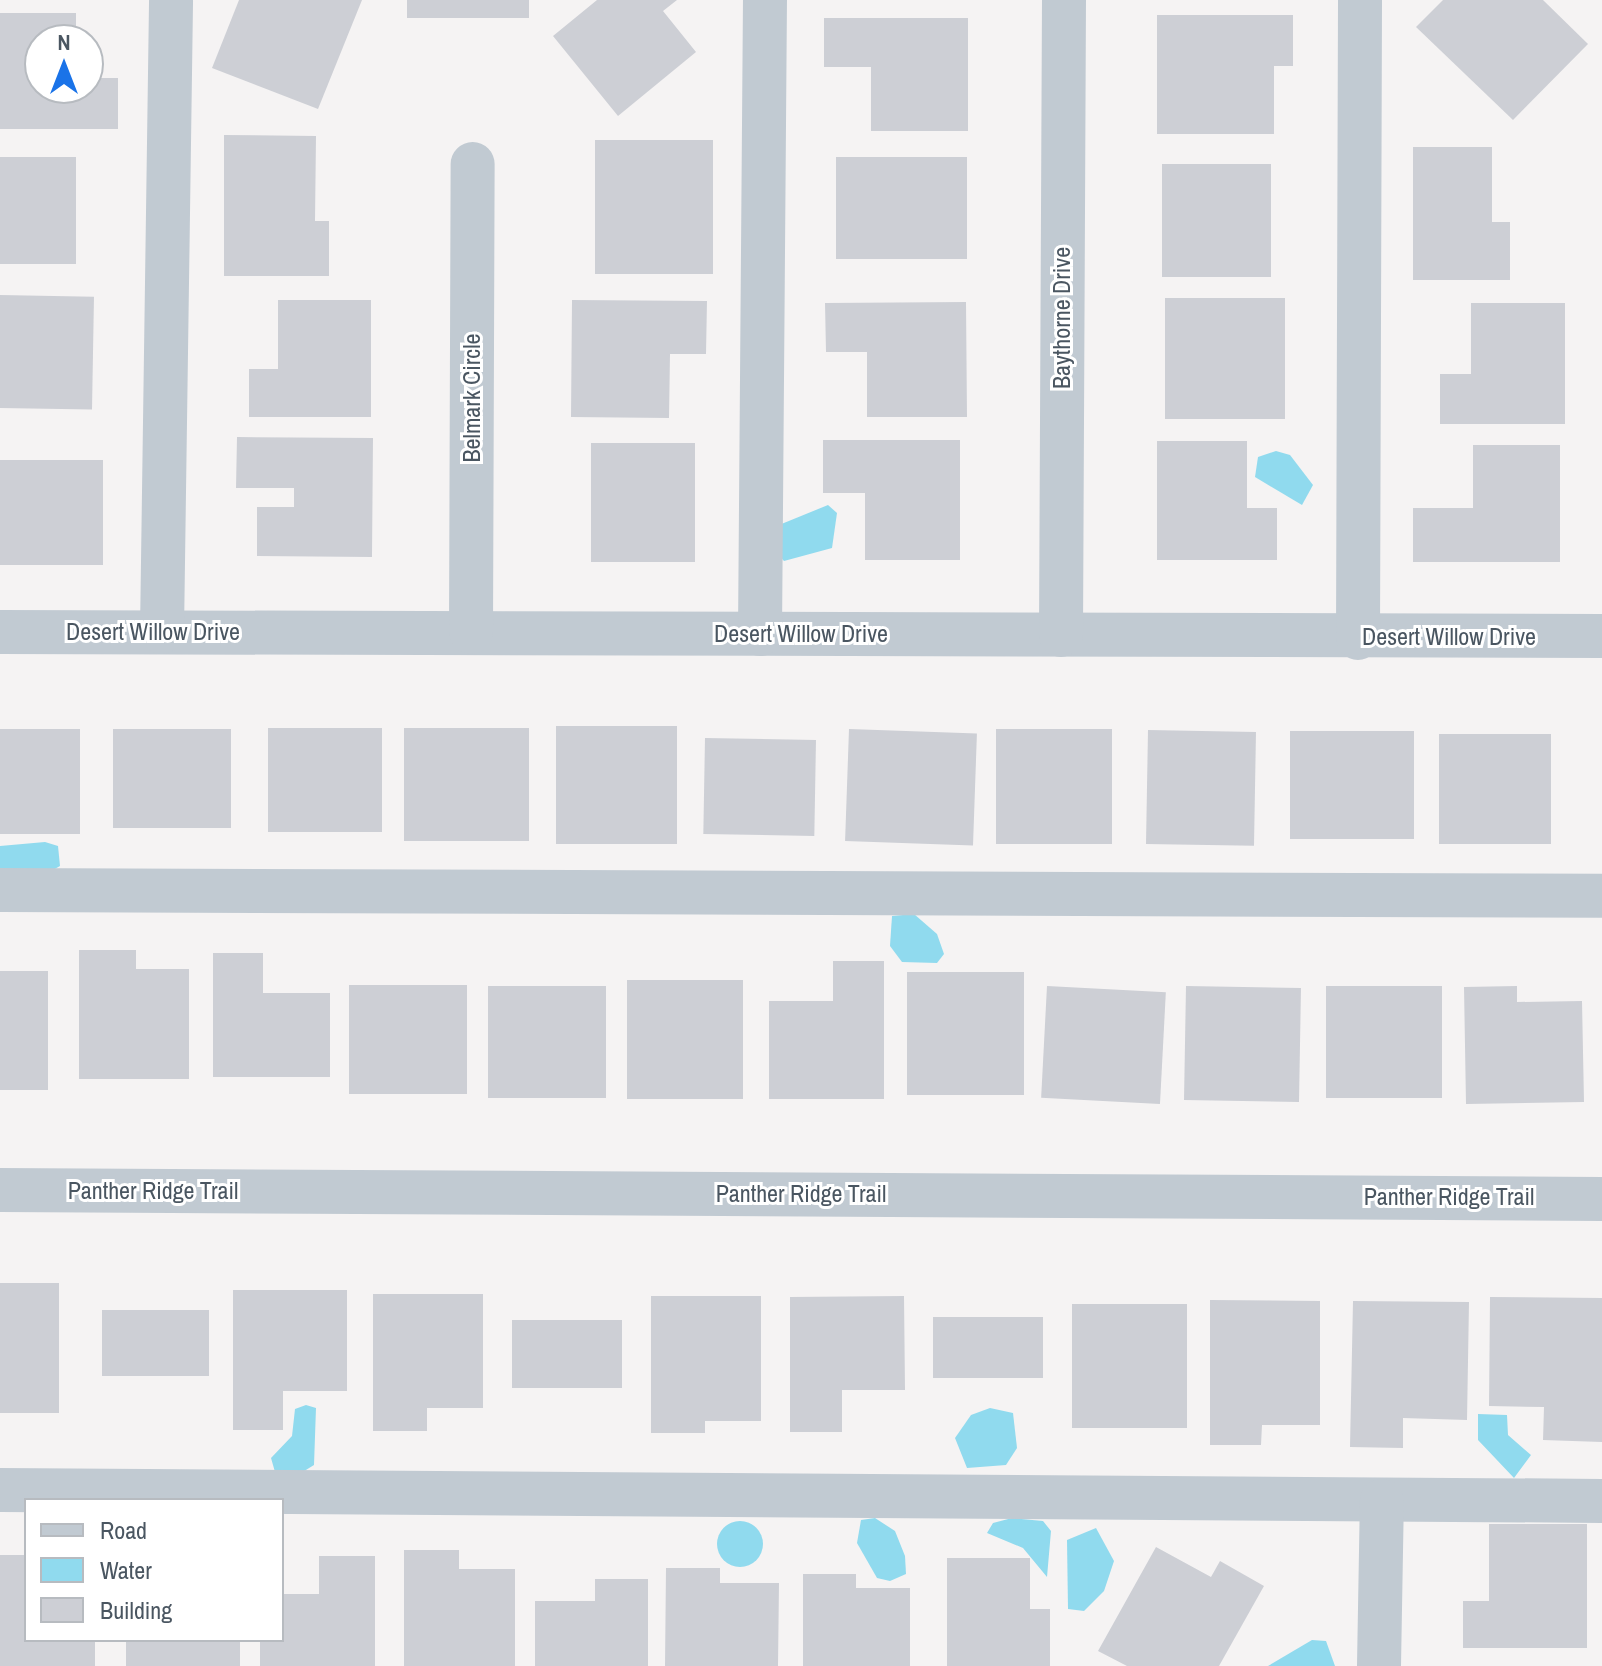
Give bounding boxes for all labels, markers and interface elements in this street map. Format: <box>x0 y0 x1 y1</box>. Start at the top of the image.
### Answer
north arrow <box>24 24 104 104</box>
text: N <box>57 27 71 57</box>
street label: Baythorne Drive <box>1048 247 1076 389</box>
street label: Belmark Circle <box>458 333 486 463</box>
street label: Desert Willow Drive <box>66 618 240 646</box>
street label: Desert Willow Drive <box>714 620 888 648</box>
street label: Desert Willow Drive <box>1362 623 1536 651</box>
street label: Panther Ridge Trail <box>67 1177 239 1205</box>
street label: Panther Ridge Trail <box>715 1180 887 1208</box>
street label: Panther Ridge Trail <box>1363 1183 1535 1211</box>
legend <box>24 1498 284 1642</box>
text: Road <box>100 1514 147 1546</box>
text: Water <box>100 1554 152 1586</box>
text: Building <box>100 1594 172 1626</box>

